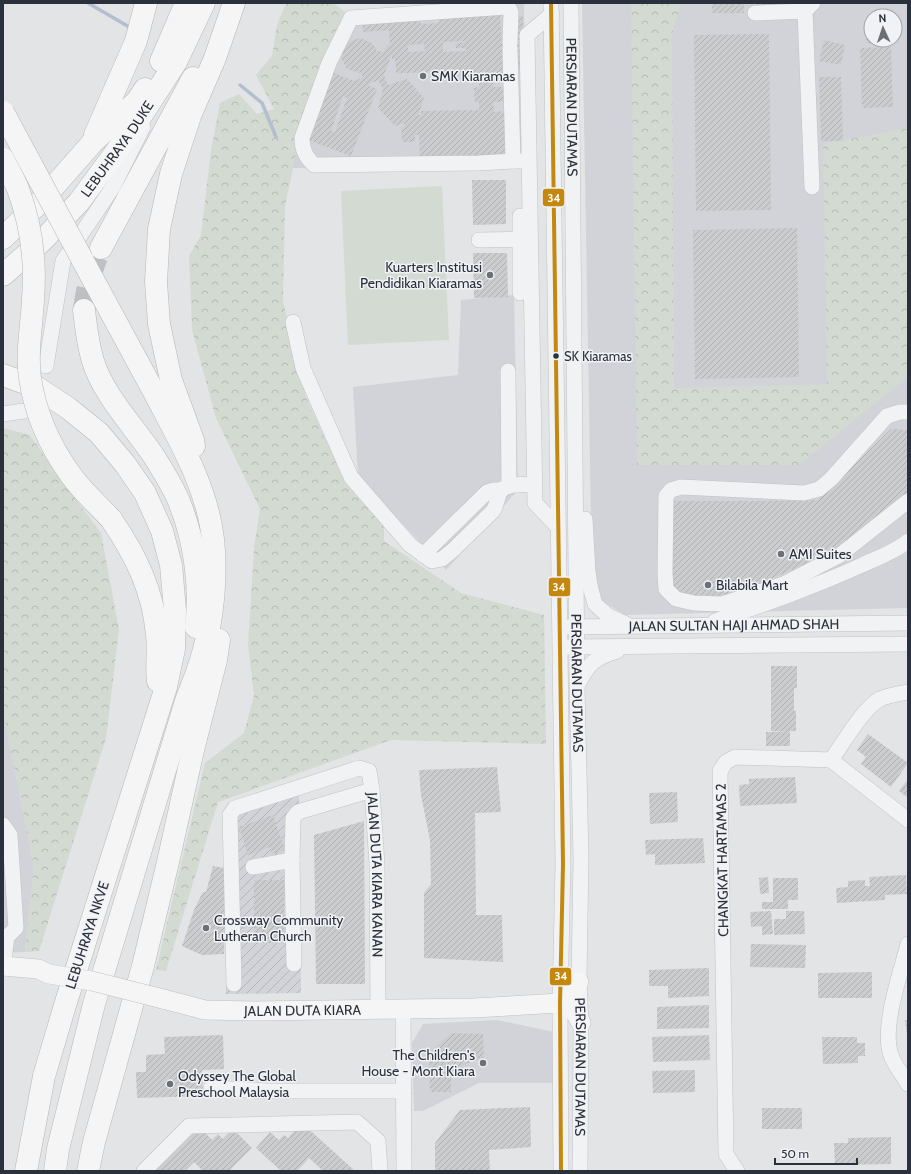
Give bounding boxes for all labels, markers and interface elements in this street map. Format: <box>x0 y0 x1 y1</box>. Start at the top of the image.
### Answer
north arrow <box>863 8 903 48</box>
text: N <box>878 11 887 25</box>
street label: PERSIARAN DUTAMAS <box>562 38 582 176</box>
place label: SMK Kiaramas <box>431 67 516 85</box>
marker: SMK Kiaramas <box>418 71 428 81</box>
street label: LEBUHRAYA DUKE <box>77 97 158 201</box>
line badge: 34 <box>542 188 565 207</box>
text: 34 <box>548 191 561 205</box>
place label: Kuarters Institusi Pendidikan Kiaramas <box>360 258 482 292</box>
marker: Kuarters Institusi Pendidikan Kiaramas <box>485 270 495 280</box>
place label: SK Kiaramas <box>564 348 632 364</box>
marker: SK Kiaramas <box>551 351 561 361</box>
place label: AMI Suites <box>789 545 852 563</box>
marker: AMI Suites <box>776 549 786 559</box>
place label: Bilabila Mart <box>716 576 789 594</box>
line badge: 34 <box>548 577 571 597</box>
text: 34 <box>553 580 566 594</box>
marker: Bilabila Mart <box>703 580 713 590</box>
street label: PERSIARAN DUTAMAS <box>567 614 588 752</box>
street label: JALAN SULTAN HAJI AHMAD SHAH <box>627 615 840 635</box>
street label: CHANGKAT HARTAMAS 2 <box>712 783 732 937</box>
street label: JALAN DUTA KIARA KANAN <box>363 791 387 957</box>
street label: LEBUHRAYA NKVE <box>61 879 113 991</box>
place label: Crossway Community Lutheran Church <box>214 911 343 945</box>
marker: Crossway Community Lutheran Church <box>201 923 211 933</box>
line badge: 34 <box>549 967 572 986</box>
text: 34 <box>555 969 568 983</box>
street label: PERSIARAN DUTAMAS <box>571 997 590 1136</box>
street label: JALAN DUTA KIARA <box>243 1001 362 1020</box>
place label: The Children's House - Mont Kiara <box>362 1046 475 1080</box>
marker: The Children's House - Mont Kiara <box>478 1058 488 1068</box>
place label: Odyssey The Global Preschool Malaysia <box>178 1067 296 1101</box>
marker: Odyssey The Global Preschool Malaysia <box>165 1079 175 1089</box>
scale bar <box>775 1140 857 1166</box>
text: 50 m <box>781 1146 809 1161</box>

